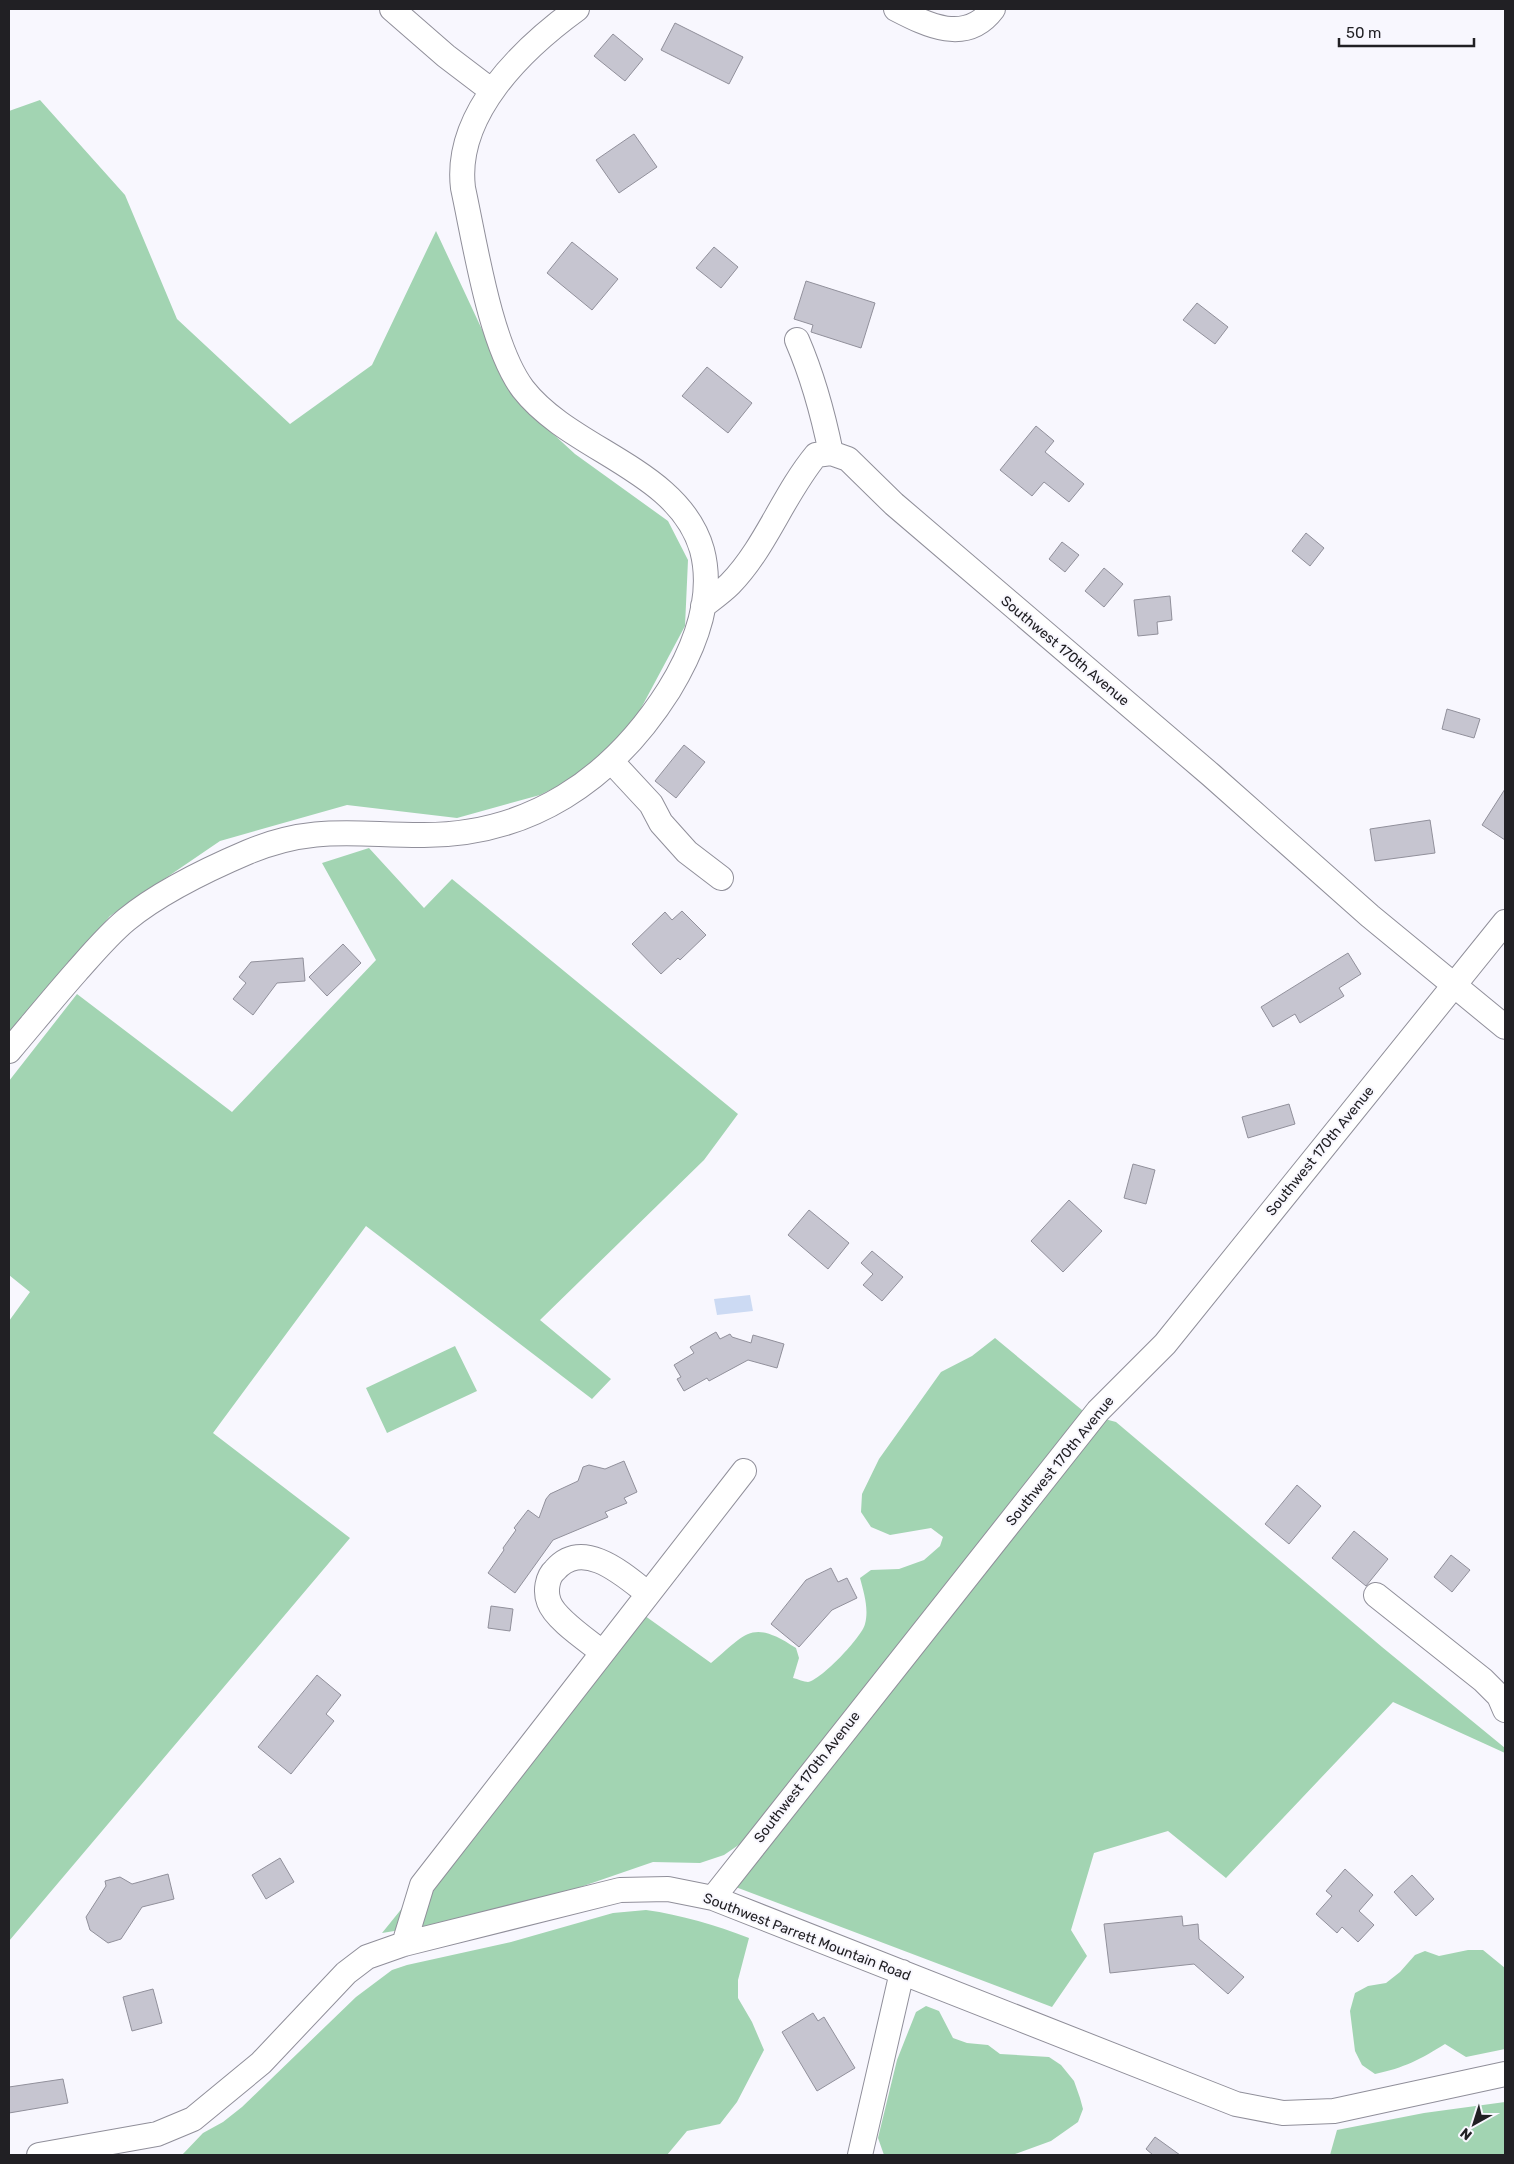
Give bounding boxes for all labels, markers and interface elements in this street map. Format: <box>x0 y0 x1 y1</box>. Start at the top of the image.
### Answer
scale bar <box>1339 15 1474 47</box>
text: 50 m <box>1346 24 1381 42</box>
street label: Southwest 170th Avenue <box>997 592 1133 710</box>
street label: Southwest 170th Avenue <box>1262 1083 1378 1219</box>
street label: Southwest 170th Avenue <box>1002 1393 1118 1529</box>
street label: Southwest 170th Avenue <box>750 1708 864 1846</box>
street label: Southwest Parrett Mountain Road <box>701 1889 913 1985</box>
north arrow <box>1449 2099 1499 2149</box>
text: N <box>1457 2124 1475 2143</box>

